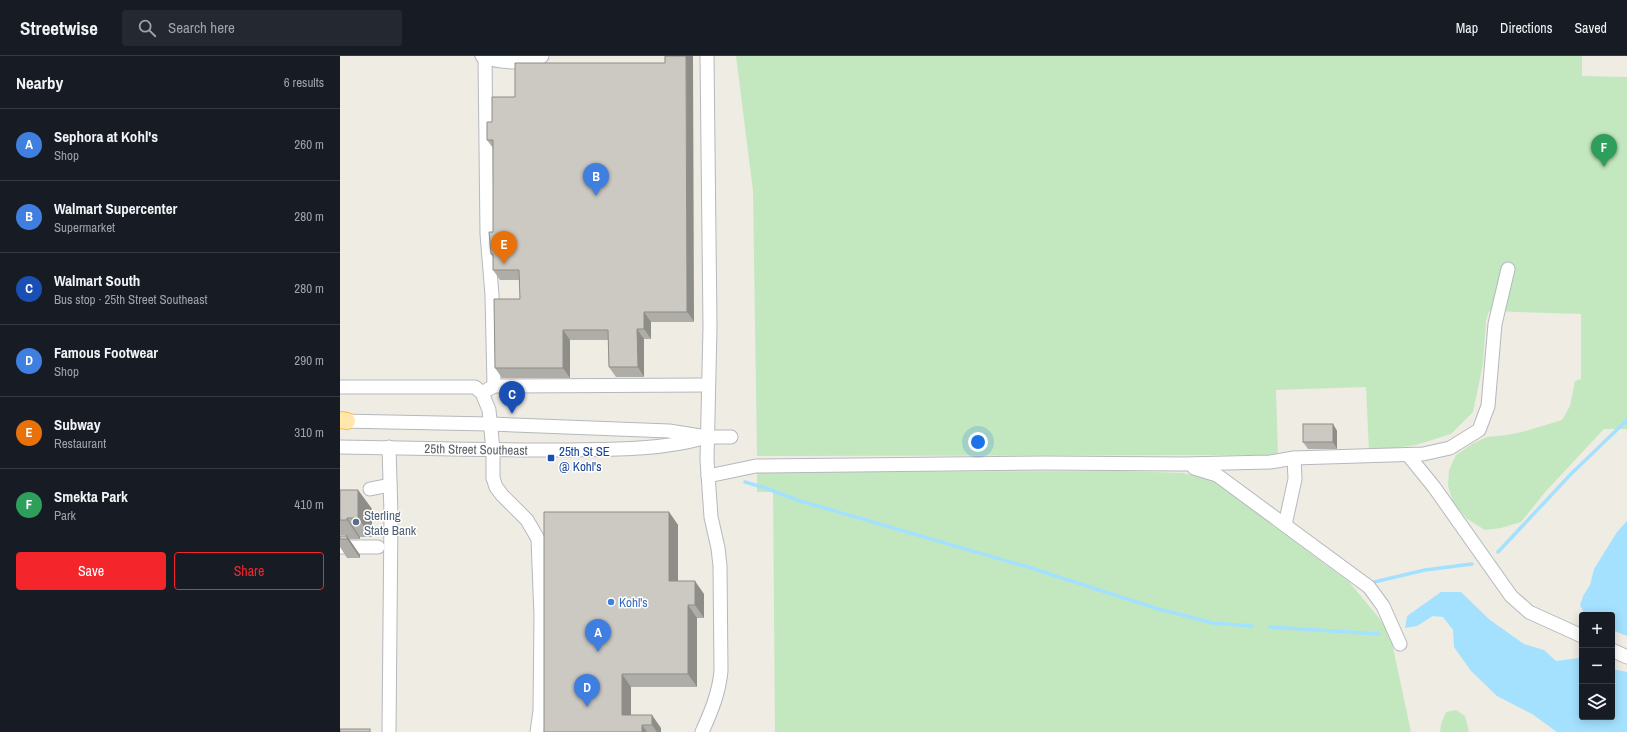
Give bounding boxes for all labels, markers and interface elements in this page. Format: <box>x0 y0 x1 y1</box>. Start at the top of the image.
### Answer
search box <box>122 10 402 46</box>
text: Streetwise <box>20 15 98 41</box>
icon: search <box>136 17 158 39</box>
text: Search here <box>168 17 235 38</box>
text: Map <box>1456 19 1478 37</box>
text: Directions <box>1500 19 1552 37</box>
text: Saved <box>1574 19 1607 37</box>
text: Nearby <box>16 71 63 94</box>
text: 6 results <box>284 74 324 91</box>
text: Sephora at Kohl's <box>54 126 158 147</box>
pin: F <box>1591 134 1617 167</box>
text: A <box>25 136 33 153</box>
text: 260 m <box>294 136 324 153</box>
text: Shop <box>54 147 79 164</box>
pin: B <box>583 163 609 196</box>
text: Walmart Supercenter <box>54 198 177 219</box>
text: B <box>25 208 33 225</box>
text: 280 m <box>294 208 324 225</box>
text: Supermarket <box>54 219 115 236</box>
pin: E <box>491 231 517 264</box>
text: Walmart South <box>54 270 140 291</box>
text: C <box>25 280 33 297</box>
text: 280 m <box>294 280 324 297</box>
text: Bus stop · 25th Street Southeast <box>54 291 208 308</box>
text: Famous Footwear <box>54 342 158 363</box>
text: D <box>25 352 33 369</box>
text: 290 m <box>294 352 324 369</box>
text: Shop <box>54 363 79 380</box>
pin: C <box>499 381 525 414</box>
text: Subway <box>54 414 101 435</box>
text: E <box>25 424 33 441</box>
text: 310 m <box>294 424 324 441</box>
your location <box>968 432 988 452</box>
text: Restaurant <box>54 435 106 452</box>
street label: 25th Street Southeast <box>424 440 528 459</box>
place label: 25th St SE @ Kohl's <box>559 443 610 475</box>
marker: 25th St SE @ Kohl's <box>546 453 556 463</box>
text: Smekta Park <box>54 486 128 507</box>
text: F <box>26 496 32 513</box>
text: 410 m <box>294 496 324 513</box>
text: Park <box>54 507 76 524</box>
place label: Sterling State Bank <box>364 507 417 539</box>
marker: Sterling State Bank <box>351 517 361 527</box>
button: Save <box>16 552 166 590</box>
button: Share <box>174 552 324 590</box>
place label: Kohl's <box>619 594 648 611</box>
marker: Kohl's <box>606 597 616 607</box>
map controls <box>1579 612 1615 720</box>
button: + <box>1579 612 1615 648</box>
pin: A <box>585 619 611 652</box>
button: − <box>1579 648 1615 684</box>
pin: D <box>574 674 600 707</box>
button: layers <box>1579 684 1615 720</box>

